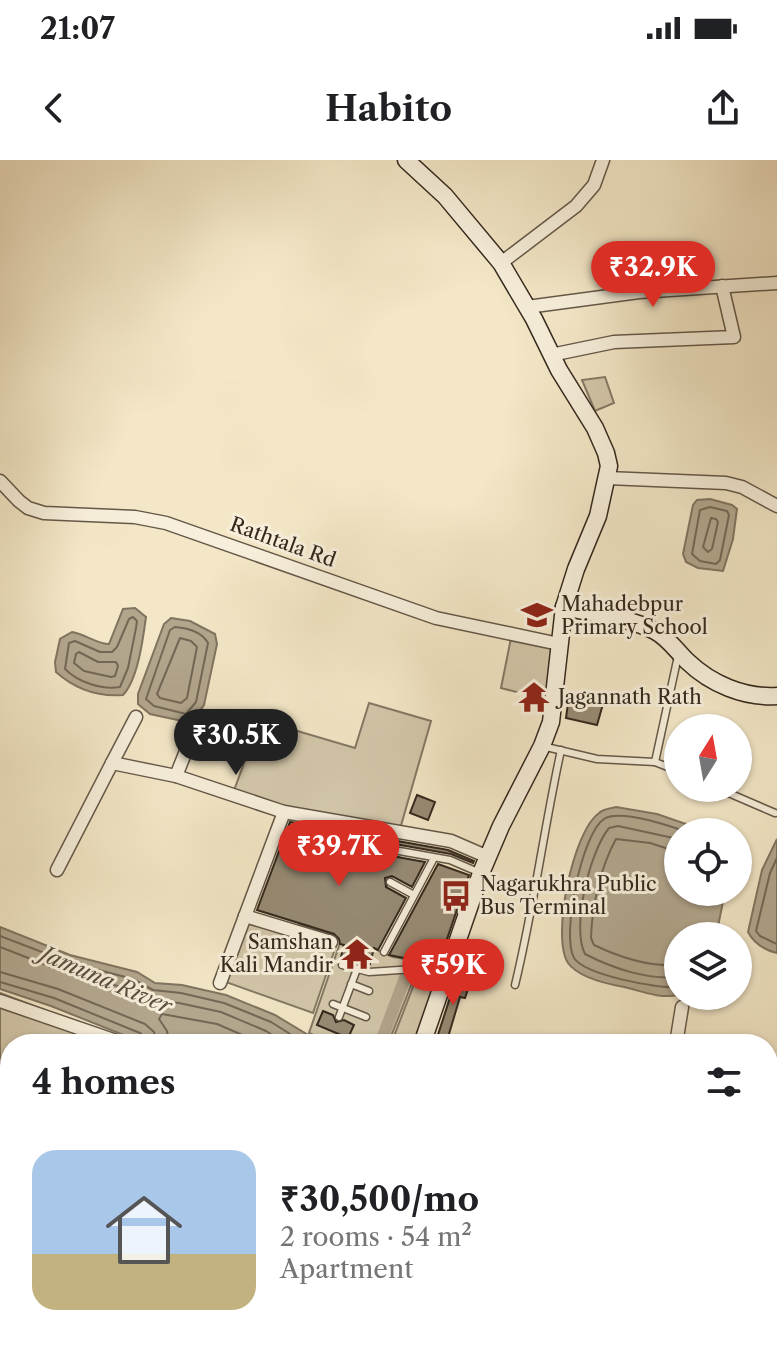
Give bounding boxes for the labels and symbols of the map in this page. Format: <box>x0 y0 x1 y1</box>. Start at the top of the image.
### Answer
pin: ₹32.9K <box>588 241 718 309</box>
street label: Rathtala Rd <box>227 512 339 572</box>
place label: Mahadebpur Primary School <box>561 592 708 639</box>
school or university icon: Mahadebpur Primary School <box>520 598 554 632</box>
temple icon: Jagannath Rath <box>517 680 551 714</box>
place label: Jagannath Rath <box>555 685 702 709</box>
pin: ₹30.5K <box>171 709 301 777</box>
north arrow <box>664 714 752 802</box>
pin: ₹39.7K <box>274 820 404 888</box>
place label: Nagarukhra Public Bus Terminal <box>480 872 657 919</box>
bus stop icon: Nagarukhra Public Bus Terminal <box>439 879 473 913</box>
place label: Samshan Kali Mandir <box>220 930 334 977</box>
temple icon: Samshan Kali Mandir <box>340 937 374 971</box>
water label: Jamuna River <box>31 938 177 1020</box>
pin: ₹59K <box>406 939 500 1007</box>

